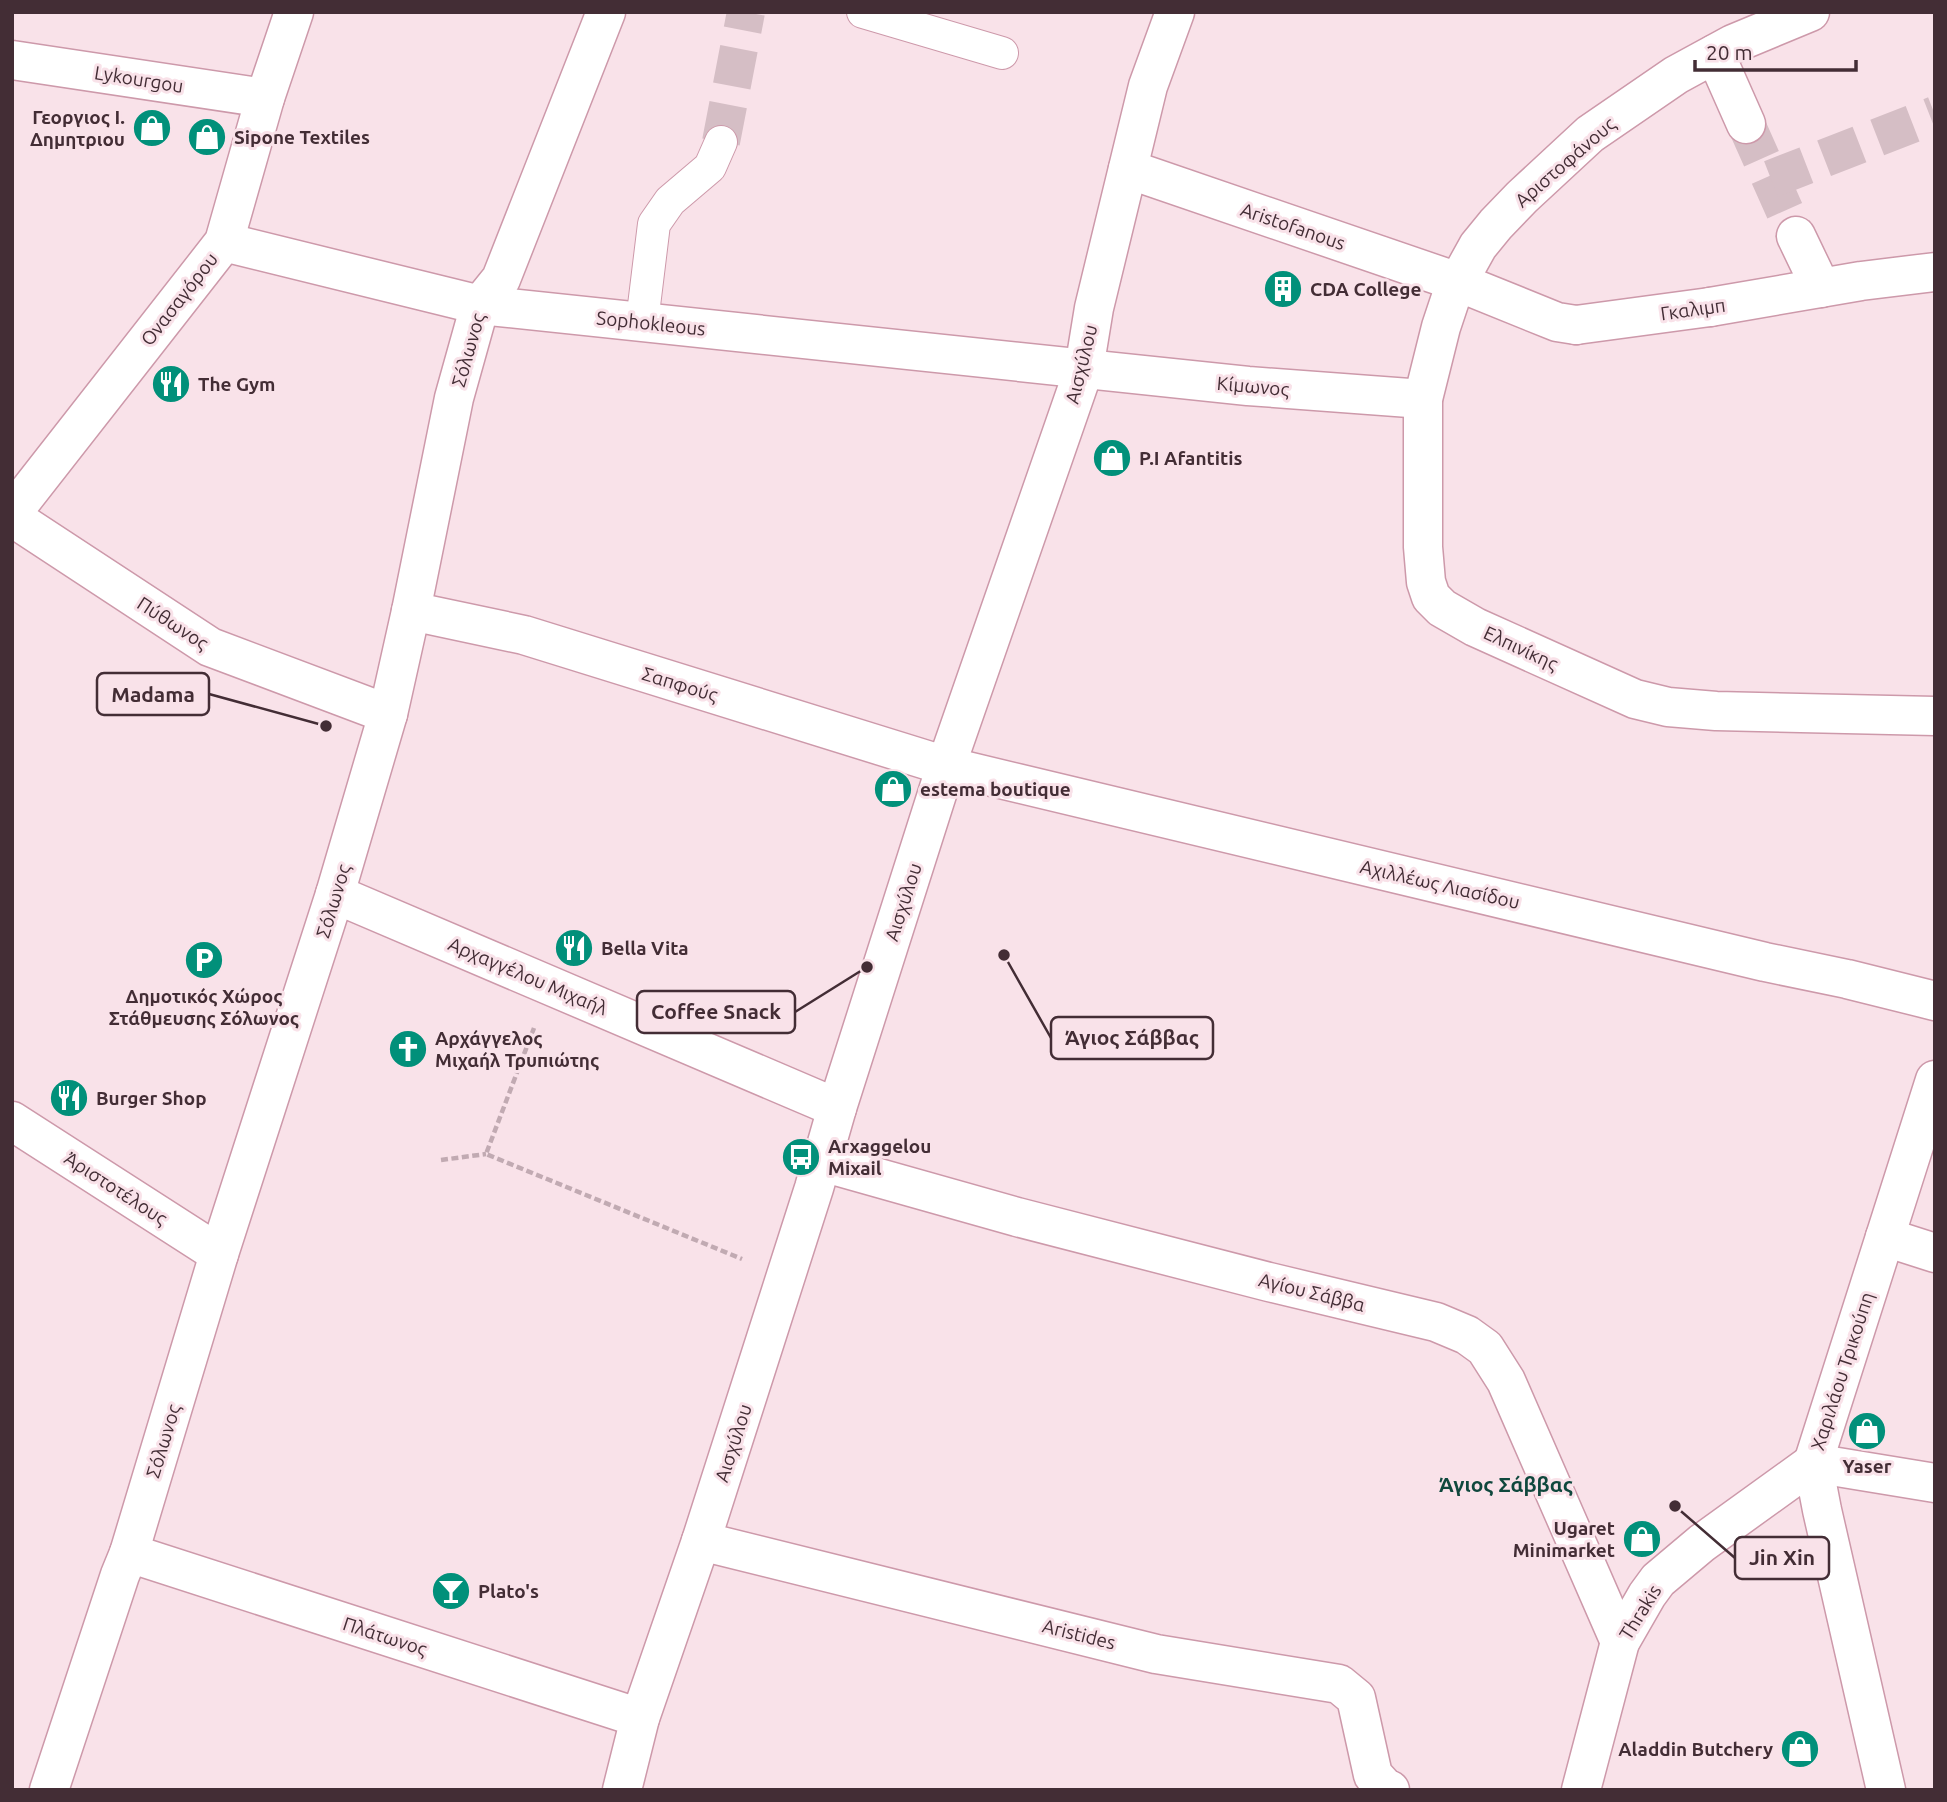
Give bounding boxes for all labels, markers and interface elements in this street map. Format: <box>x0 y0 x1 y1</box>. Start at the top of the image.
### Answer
scale bar <box>1695 28 1856 72</box>
text: 20 m <box>1706 40 1753 64</box>
street label: Lykourgou <box>93 61 185 97</box>
place label: Γεοργιος Ι. Δημητριου <box>30 106 125 150</box>
shop icon: Γεοργιος Ι. Δημητριου <box>131 107 173 149</box>
street label: Αριστοφάνους <box>1510 112 1620 211</box>
shop icon: Sipone Textiles <box>186 116 228 158</box>
place label: Sipone Textiles <box>234 126 370 148</box>
street label: Aristofanous <box>1238 198 1348 254</box>
street label: Ονασαγόρου <box>136 248 222 350</box>
building icon: CDA College <box>1262 268 1304 310</box>
place label: CDA College <box>1310 278 1422 300</box>
street label: Γκαλιμπ <box>1659 294 1727 324</box>
street label: Sophokleous <box>595 306 707 340</box>
street label: Σόλωνος <box>447 310 489 389</box>
street label: Αισχύλου <box>1061 322 1101 406</box>
restaurant icon: The Gym <box>150 363 192 405</box>
street label: Κίμωνος <box>1216 372 1290 400</box>
place label: The Gym <box>198 373 275 395</box>
shop icon: P.I Afantitis <box>1091 437 1133 479</box>
place label: P.I Afantitis <box>1139 447 1242 469</box>
street label: Πύθωνος <box>133 592 213 654</box>
street label: Ελπινίκης <box>1480 621 1562 675</box>
street label: Σαπφούς <box>640 662 721 706</box>
callout: Madama <box>97 673 209 715</box>
text: Madama <box>111 682 195 706</box>
shop icon: estema boutique <box>872 768 914 810</box>
place label: estema boutique <box>920 778 1071 800</box>
street label: Αχιλλέως Λιασίδου <box>1358 855 1522 913</box>
street label: Αισχύλου <box>880 860 926 944</box>
street label: Σόλωνος <box>311 861 355 940</box>
restaurant icon: Bella Vita <box>553 927 595 969</box>
street label: Αρχαγγέλου Μιχαήλ <box>445 933 611 1020</box>
place label: Bella Vita <box>601 937 689 959</box>
parking icon: Δημοτικός Χώρος Στάθμευσης Σόλωνος <box>183 939 225 981</box>
place label: Δημοτικός Χώρος Στάθμευσης Σόλωνος <box>109 985 299 1029</box>
callout: Coffee Snack <box>637 991 795 1033</box>
text: Coffee Snack <box>651 999 781 1023</box>
callout: Άγιος Σάββας <box>1051 1017 1213 1059</box>
text: Άγιος Σάββας <box>1065 1025 1199 1049</box>
place label: Αρχάγγελος Μιχαήλ Τρυπιώτης <box>435 1027 599 1071</box>
church icon: Αρχάγγελος Μιχαήλ Τρυπιώτης <box>387 1028 429 1070</box>
restaurant icon: Burger Shop <box>48 1077 90 1119</box>
place label: Burger Shop <box>96 1087 207 1109</box>
place label: Arxaggelou Mixail <box>828 1135 931 1179</box>
bus stop icon: Arxaggelou Mixail <box>780 1136 822 1178</box>
street label: Ἀριστοτέλους <box>61 1147 172 1230</box>
street label: Αγίου Σάββα <box>1257 1268 1367 1316</box>
street label: Χαριλάου Τρικούπη <box>1806 1289 1878 1453</box>
street label: Σόλωνος <box>141 1401 185 1480</box>
street label: Αισχύλου <box>710 1401 756 1485</box>
shop icon: Yaser <box>1846 1410 1888 1452</box>
place label: Yaser <box>1842 1455 1892 1477</box>
district label: Άγιος Σάββας <box>1439 1472 1573 1496</box>
place label: Ugaret Minimarket <box>1513 1517 1615 1561</box>
shop icon: Ugaret Minimarket <box>1621 1518 1663 1560</box>
callout: Jin Xin <box>1735 1537 1829 1579</box>
text: Jin Xin <box>1749 1545 1815 1569</box>
bar icon: Plato's <box>430 1570 472 1612</box>
place label: Plato's <box>478 1580 539 1602</box>
street label: Thrakis <box>1615 1580 1665 1644</box>
street label: Πλάτωνος <box>340 1612 430 1660</box>
street label: Aristides <box>1040 1614 1118 1654</box>
shop icon: Aladdin Butchery <box>1779 1728 1821 1770</box>
place label: Aladdin Butchery <box>1618 1738 1773 1760</box>

